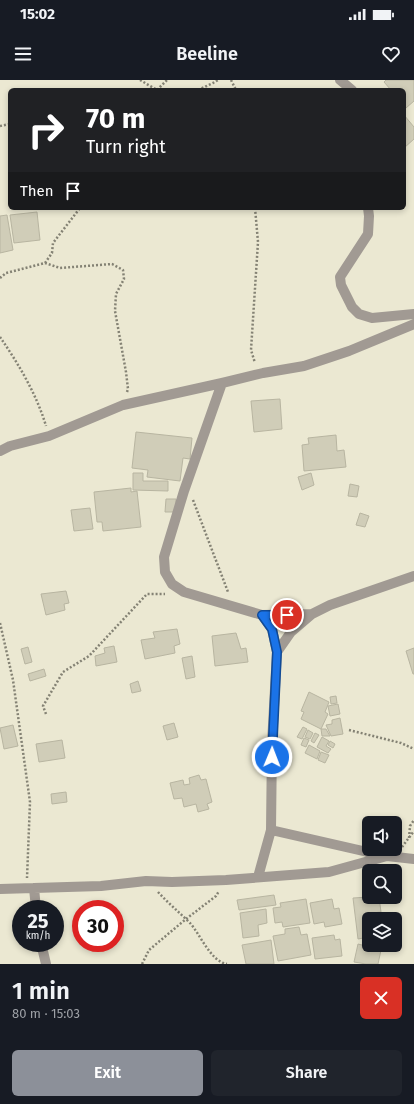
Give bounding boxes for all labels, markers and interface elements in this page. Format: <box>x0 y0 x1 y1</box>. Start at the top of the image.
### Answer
text: 15:02 <box>20 5 55 23</box>
icon: menu <box>12 43 34 65</box>
text: Beeline <box>176 43 238 65</box>
icon: heart <box>380 43 402 65</box>
text: 70 m <box>86 102 145 135</box>
icon: right <box>20 104 72 156</box>
text: Turn right <box>86 136 166 158</box>
icon: arrive <box>62 180 84 202</box>
text: Then <box>20 182 54 200</box>
pin <box>270 598 304 632</box>
icon: arrive <box>276 604 298 626</box>
position arrow <box>251 736 293 778</box>
map controls <box>362 816 402 952</box>
button: sound <box>362 816 402 856</box>
button: search <box>362 864 402 904</box>
speed limit sign: 30 <box>72 900 124 952</box>
text: 25 <box>27 909 49 933</box>
button: layers <box>362 912 402 952</box>
text: km/h <box>26 930 50 942</box>
text: 1 min <box>12 977 70 1005</box>
button: close <box>360 977 402 1019</box>
text: 80 m · 15:03 <box>12 1006 80 1021</box>
button: Exit <box>12 1050 203 1096</box>
button: Share <box>211 1050 402 1096</box>

